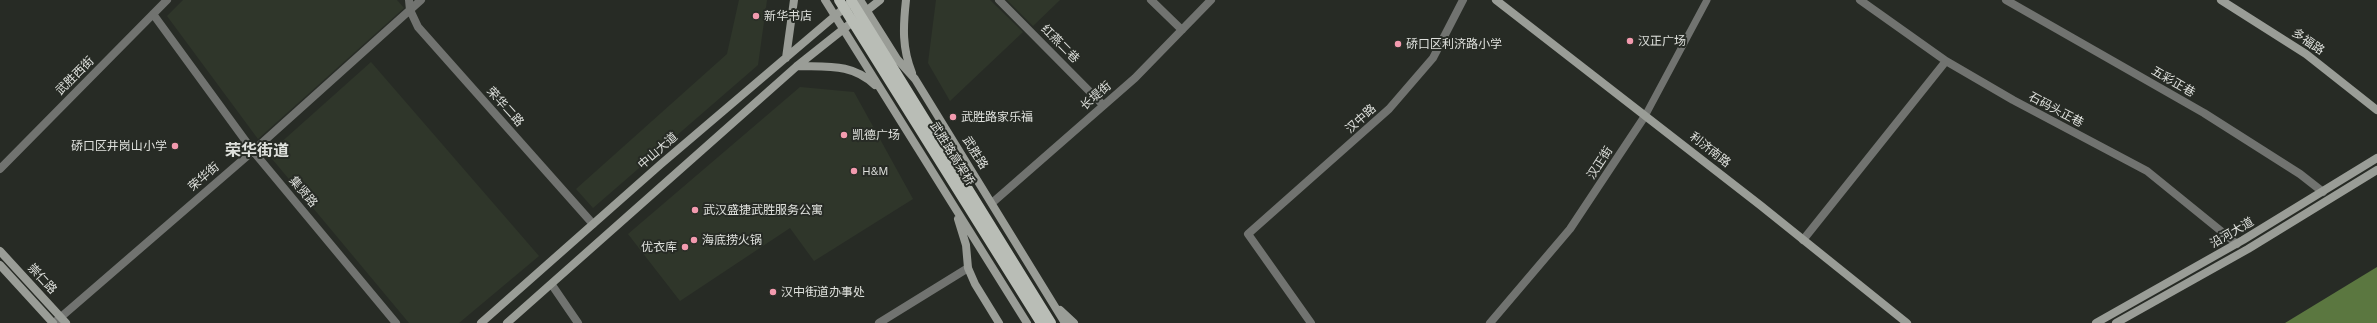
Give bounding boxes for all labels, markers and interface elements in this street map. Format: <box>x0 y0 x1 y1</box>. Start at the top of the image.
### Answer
place label: 新华书店 <box>764 9 812 23</box>
marker: 新华书店 <box>751 11 761 21</box>
street label: 红燕二巷 <box>1038 22 1082 66</box>
street label: 多福路 <box>2289 26 2327 58</box>
place label: 汉正广场 <box>1638 34 1686 48</box>
marker: 汉正广场 <box>1625 36 1635 46</box>
place label: 硚口区利济路小学 <box>1406 37 1502 51</box>
marker: 硚口区利济路小学 <box>1393 39 1403 49</box>
street label: 武胜西街 <box>53 54 97 98</box>
street label: 五彩正巷 <box>2149 64 2197 100</box>
street label: 长堤街 <box>1078 79 1114 113</box>
street label: 荣华二路 <box>484 84 526 130</box>
street label: 石码头正巷 <box>2026 90 2086 130</box>
street label: 汉中路 <box>1343 102 1379 136</box>
place label: 武胜路家乐福 <box>961 110 1033 124</box>
marker: 武胜路家乐福 <box>948 112 958 122</box>
street label: 武胜路高架桥 <box>927 120 977 188</box>
place label: 凯德广场 <box>852 128 900 142</box>
street label: 中山大道 <box>635 130 681 172</box>
marker: 凯德广场 <box>839 130 849 140</box>
street label: 利济南路 <box>1687 130 1733 170</box>
street label: 武胜路 <box>959 134 991 172</box>
place label: 硚口区井岗山小学 <box>71 139 167 153</box>
marker: 硚口区井岗山小学 <box>170 141 180 151</box>
district label: 荣华街道 <box>225 141 289 161</box>
street label: 汉正街 <box>1584 144 1616 182</box>
street label: 荣华街 <box>186 160 222 194</box>
place label: H&M <box>862 164 889 178</box>
marker: H&M <box>849 166 859 176</box>
street label: 集贤路 <box>286 174 320 210</box>
place label: 武汉盛捷武胜服务公寓 <box>703 203 823 217</box>
marker: 武汉盛捷武胜服务公寓 <box>690 205 700 215</box>
street label: 沿河大道 <box>2208 215 2256 251</box>
place label: 海底捞火锅 <box>702 233 762 247</box>
marker: 海底捞火锅 <box>689 235 699 245</box>
place label: 优衣库 <box>641 240 677 254</box>
marker: 优衣库 <box>680 242 690 252</box>
street label: 崇仁路 <box>24 261 60 297</box>
place label: 汉中街道办事处 <box>781 285 865 299</box>
marker: 汉中街道办事处 <box>768 287 778 297</box>

